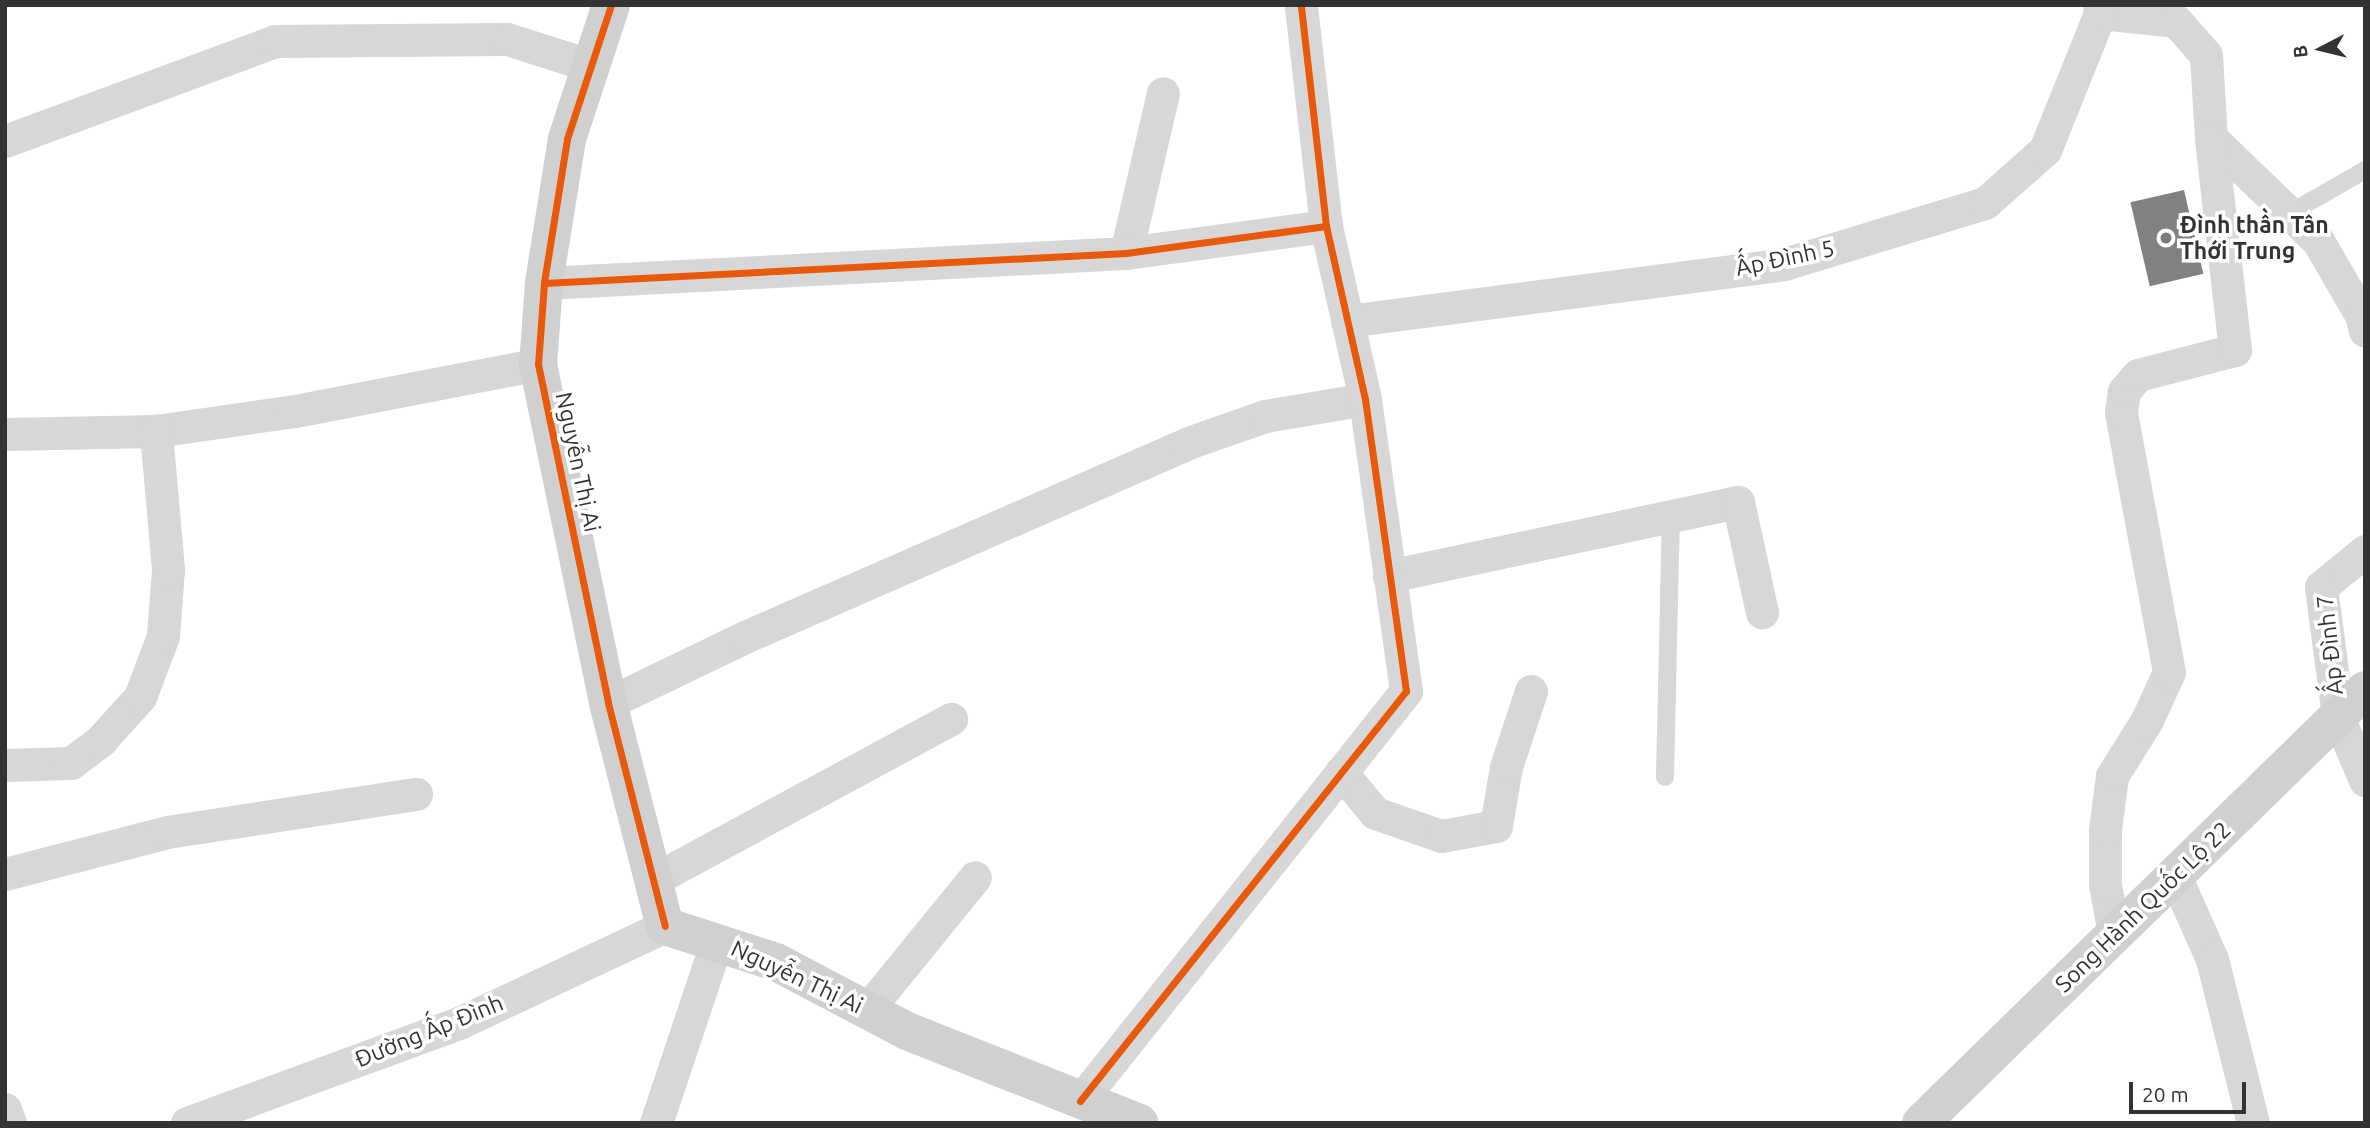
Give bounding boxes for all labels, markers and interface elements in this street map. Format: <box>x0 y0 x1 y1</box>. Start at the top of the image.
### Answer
north arrow <box>2286 14 2356 84</box>
text: B <box>2288 44 2312 59</box>
place label: Đình thần Tân Thới Trung <box>2180 211 2329 265</box>
marker: Đình thần Tân Thới Trung <box>2158 230 2174 246</box>
street label: Ấp Đình 5 <box>1733 234 1837 282</box>
street label: Nguyễn Thị Ai <box>550 390 606 534</box>
street label: Ấp Đình 7 <box>2311 594 2349 696</box>
street label: Song Hành Quốc Lộ 22 <box>2050 816 2236 998</box>
street label: Nguyễn Thị Ai <box>727 934 867 1020</box>
street label: Đường Ấp Đình <box>351 989 507 1073</box>
scale bar <box>2132 1068 2249 1112</box>
text: 20 m <box>2142 1082 2189 1106</box>

